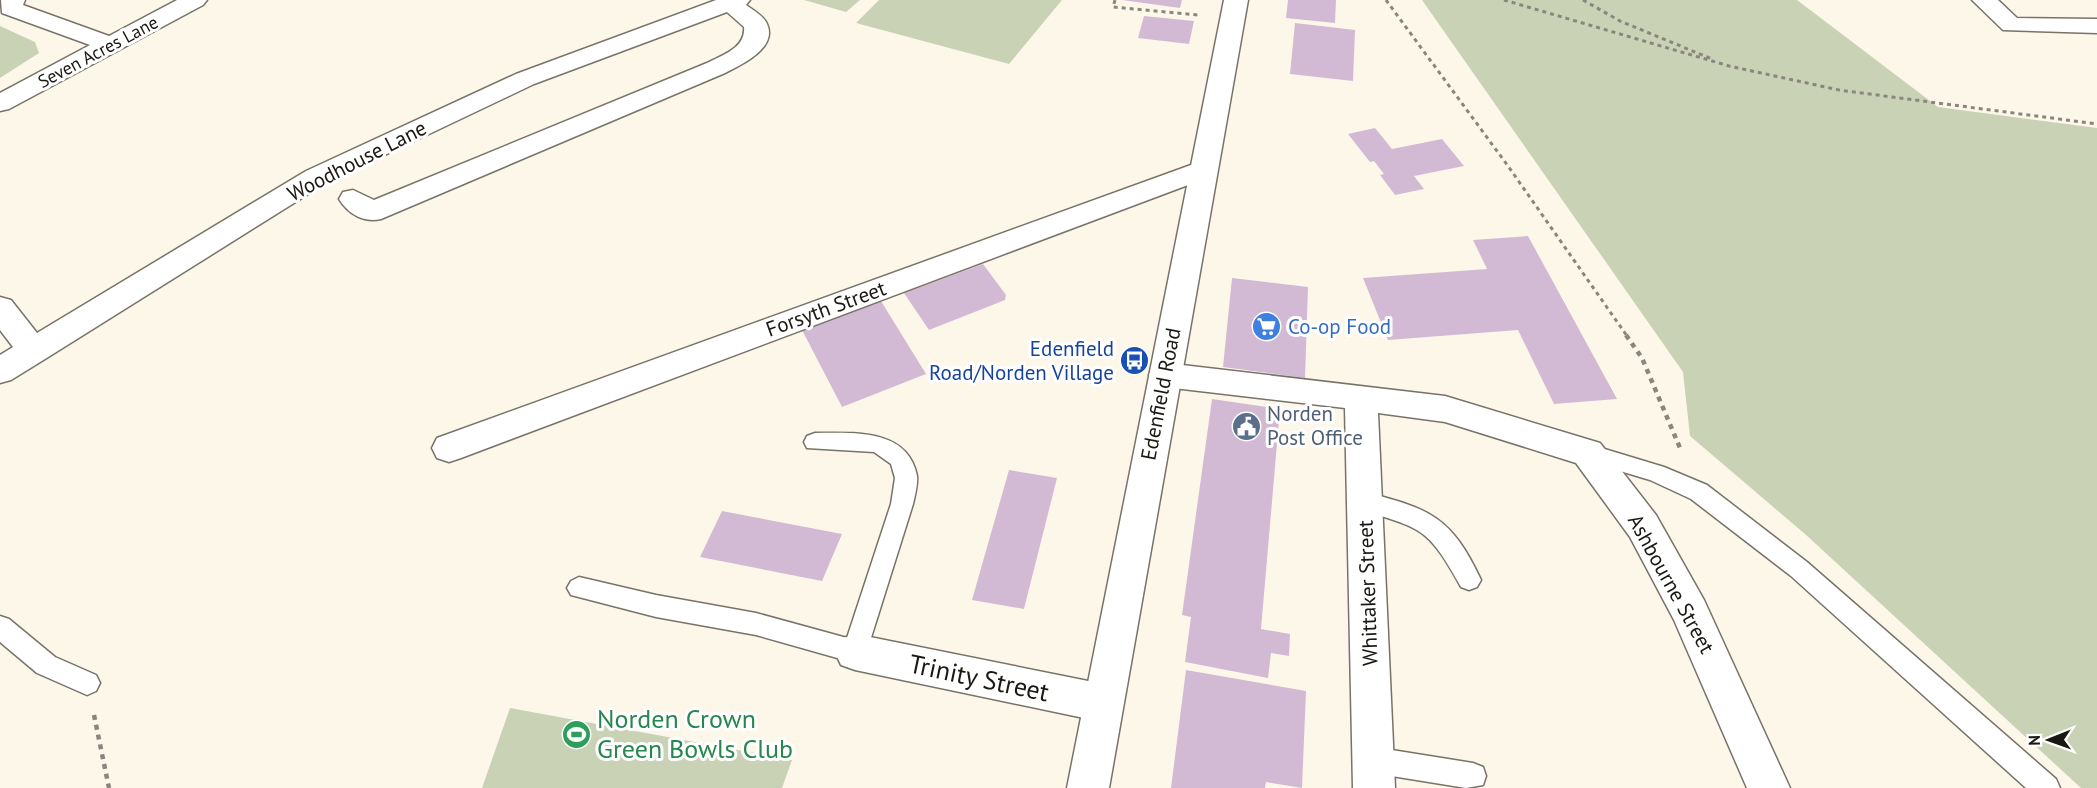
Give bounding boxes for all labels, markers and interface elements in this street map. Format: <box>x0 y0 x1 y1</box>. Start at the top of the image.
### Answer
street label: Seven Acres Lane <box>34 10 162 93</box>
street label: Woodhouse Lane <box>283 114 431 207</box>
street label: Forsyth Street <box>762 274 890 343</box>
supermarket icon: Co-op Food <box>1251 311 1283 343</box>
place label: Co-op Food <box>1288 313 1391 340</box>
street label: Edenfield Road <box>1134 325 1187 462</box>
place label: Edenfield Road/Norden Village <box>929 335 1114 386</box>
bus stop icon: Edenfield Road/Norden Village <box>1119 345 1151 377</box>
place label: Norden Post Office <box>1267 400 1363 451</box>
public building icon: Norden Post Office <box>1230 410 1262 442</box>
street label: Ashbourne Street <box>1622 509 1721 658</box>
street label: Whittaker Street <box>1351 520 1384 666</box>
street label: Trinity Street <box>906 647 1052 708</box>
place label: Norden Crown Green Bowls Club <box>597 702 793 765</box>
north arrow <box>2019 710 2079 770</box>
sports icon: Norden Crown Green Bowls Club <box>560 718 592 750</box>
text: N <box>2024 735 2044 746</box>

